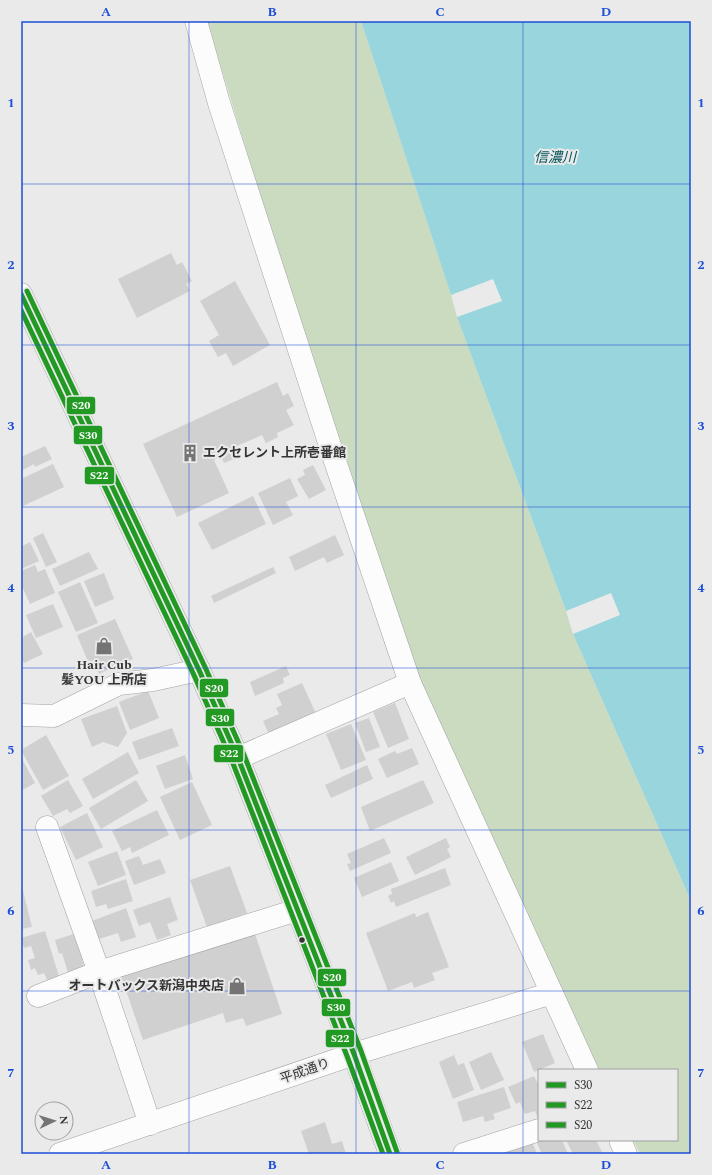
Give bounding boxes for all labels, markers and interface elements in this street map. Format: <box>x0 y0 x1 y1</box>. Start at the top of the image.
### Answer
text: A <box>101 2 111 22</box>
text: B <box>267 2 277 22</box>
text: C <box>435 2 445 22</box>
text: D <box>601 2 611 22</box>
text: 1 <box>7 93 15 113</box>
text: 1 <box>697 93 705 113</box>
water label: 信濃川 <box>534 147 578 168</box>
text: 2 <box>7 255 15 275</box>
text: 2 <box>697 255 705 275</box>
line badge: S20 <box>66 396 96 415</box>
text: S20 <box>72 397 90 414</box>
text: 3 <box>7 416 15 436</box>
text: 3 <box>697 416 705 436</box>
line badge: S30 <box>73 425 103 445</box>
text: S30 <box>79 427 97 444</box>
building icon: エクセレント上所壱番館 <box>180 443 200 463</box>
place label: エクセレント上所壱番館 <box>203 443 346 463</box>
line badge: S22 <box>84 466 115 485</box>
text: S22 <box>90 467 108 484</box>
text: 4 <box>7 578 15 598</box>
text: 4 <box>697 578 705 598</box>
shop icon: Hair Cub 髪YOU 上所店 <box>94 636 114 656</box>
place label: Hair Cub 髪YOU 上所店 <box>61 655 147 690</box>
line badge: S20 <box>199 678 229 698</box>
text: S20 <box>205 680 223 697</box>
line badge: S30 <box>205 708 235 727</box>
text: S30 <box>211 710 229 727</box>
text: 5 <box>7 740 15 760</box>
text: 5 <box>697 740 705 760</box>
line badge: S22 <box>213 744 244 763</box>
text: S22 <box>220 745 238 762</box>
text: 6 <box>7 901 15 921</box>
text: 6 <box>697 901 705 921</box>
unlabelled marker <box>297 935 307 945</box>
line badge: S20 <box>317 968 347 987</box>
text: S20 <box>323 969 341 986</box>
place label: オートバックス新潟中央店 <box>68 976 224 996</box>
shop icon: オートバックス新潟中央店 <box>227 976 247 996</box>
line badge: S30 <box>321 998 351 1017</box>
text: S30 <box>327 999 345 1016</box>
line badge: S22 <box>325 1029 355 1048</box>
text: S22 <box>331 1030 349 1047</box>
street label: 平成通り <box>277 1053 333 1089</box>
text: 7 <box>7 1063 15 1083</box>
text: 7 <box>697 1063 705 1083</box>
legend <box>538 1069 678 1141</box>
text: S30 <box>574 1076 592 1095</box>
text: S22 <box>574 1096 592 1115</box>
north arrow <box>34 1101 74 1141</box>
text: N <box>55 1115 72 1125</box>
text: S20 <box>574 1116 592 1135</box>
text: A <box>101 1155 111 1175</box>
text: B <box>267 1155 277 1175</box>
text: C <box>435 1155 445 1175</box>
text: D <box>601 1155 611 1175</box>

